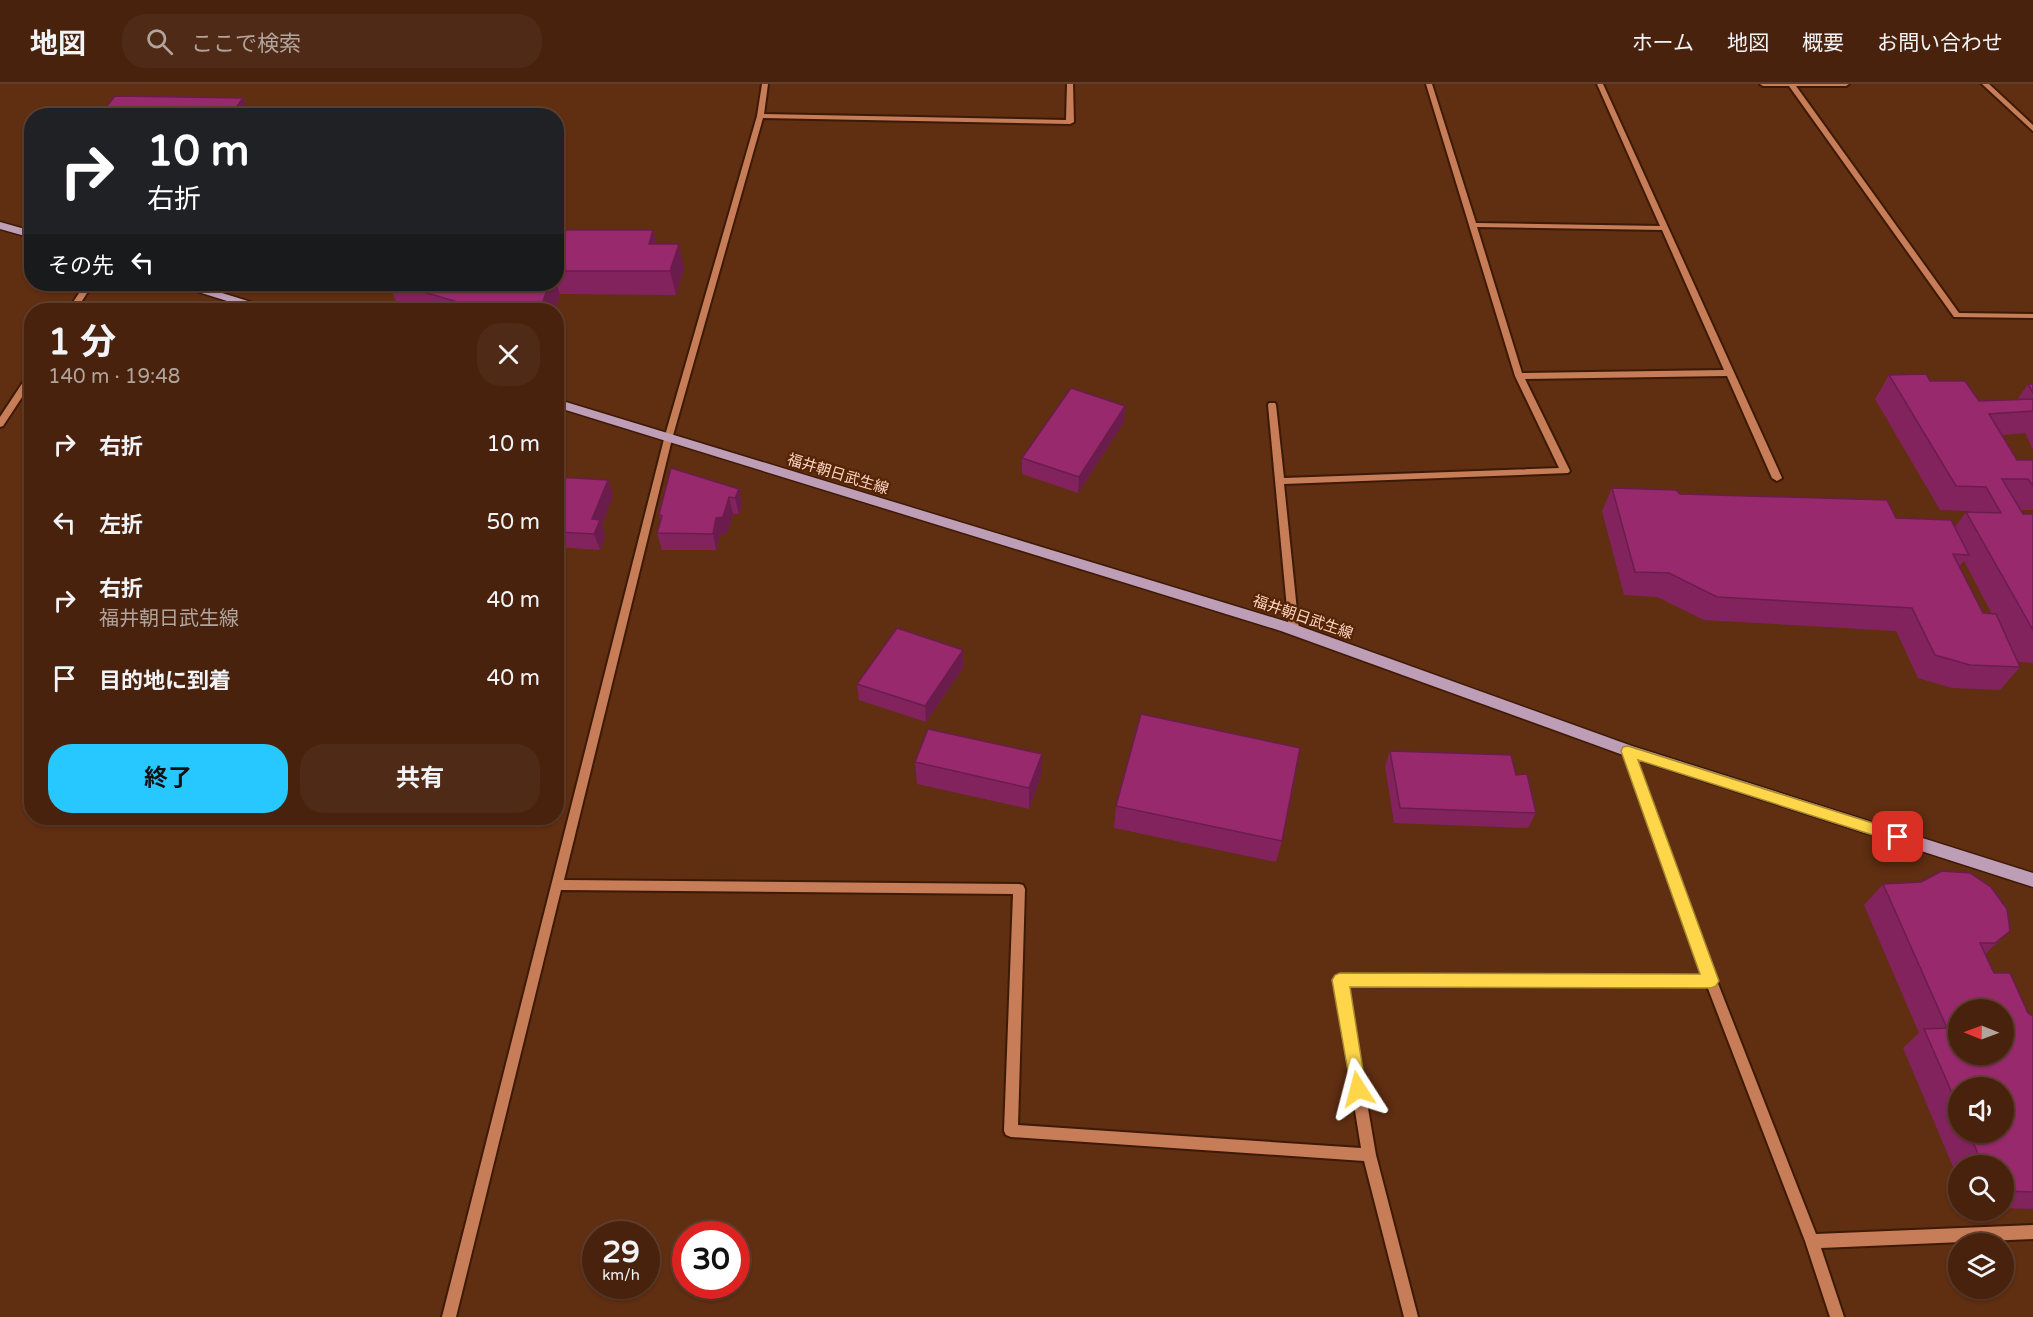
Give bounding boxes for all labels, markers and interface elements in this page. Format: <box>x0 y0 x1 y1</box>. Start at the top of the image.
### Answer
search box <box>122 14 542 68</box>
icon: search <box>143 25 176 58</box>
text: 地図 <box>30 27 86 61</box>
text: ここで検索 <box>191 31 301 57</box>
text: ホーム <box>1632 31 1694 56</box>
text: 地図 <box>1727 31 1769 56</box>
text: 概要 <box>1802 31 1844 56</box>
text: お問い合わせ <box>1877 31 2003 56</box>
text: 10 m <box>147 126 249 177</box>
icon: right <box>48 132 126 210</box>
text: 右折 <box>147 183 201 216</box>
icon: left <box>126 246 159 279</box>
text: その先 <box>48 253 114 279</box>
text: 1 分 <box>48 321 116 364</box>
button: close <box>477 323 540 386</box>
text: 140 m · 19:48 <box>48 365 180 389</box>
icon: right <box>48 428 81 461</box>
text: 10 m <box>486 431 540 457</box>
text: 右折 <box>99 434 143 460</box>
street label: 福井朝日武生線 <box>785 450 891 498</box>
icon: left <box>48 506 81 539</box>
text: 50 m <box>486 509 540 535</box>
text: 左折 <box>99 512 143 538</box>
text: 右折 <box>99 576 143 602</box>
icon: right <box>48 584 81 617</box>
text: 40 m <box>486 587 540 613</box>
street label: 福井朝日武生線 <box>1250 591 1356 643</box>
text: 福井朝日武生線 <box>99 607 239 631</box>
icon: arrive <box>48 662 81 695</box>
text: 40 m <box>486 665 540 691</box>
text: 目的地に到着 <box>99 668 231 694</box>
button: 終了 <box>48 744 288 813</box>
button: 共有 <box>300 744 540 813</box>
pin <box>1872 811 1923 862</box>
icon: arrive <box>1881 820 1914 853</box>
north arrow <box>1948 999 2014 1065</box>
map controls <box>1948 999 2014 1299</box>
position arrow <box>1326 1057 1390 1121</box>
button: sound <box>1948 1077 2014 1143</box>
button: search <box>1948 1155 2014 1221</box>
speed limit sign: 30 <box>672 1221 750 1299</box>
button: layers <box>1948 1233 2014 1299</box>
text: 29 <box>602 1234 640 1271</box>
text: km/h <box>602 1266 640 1284</box>

